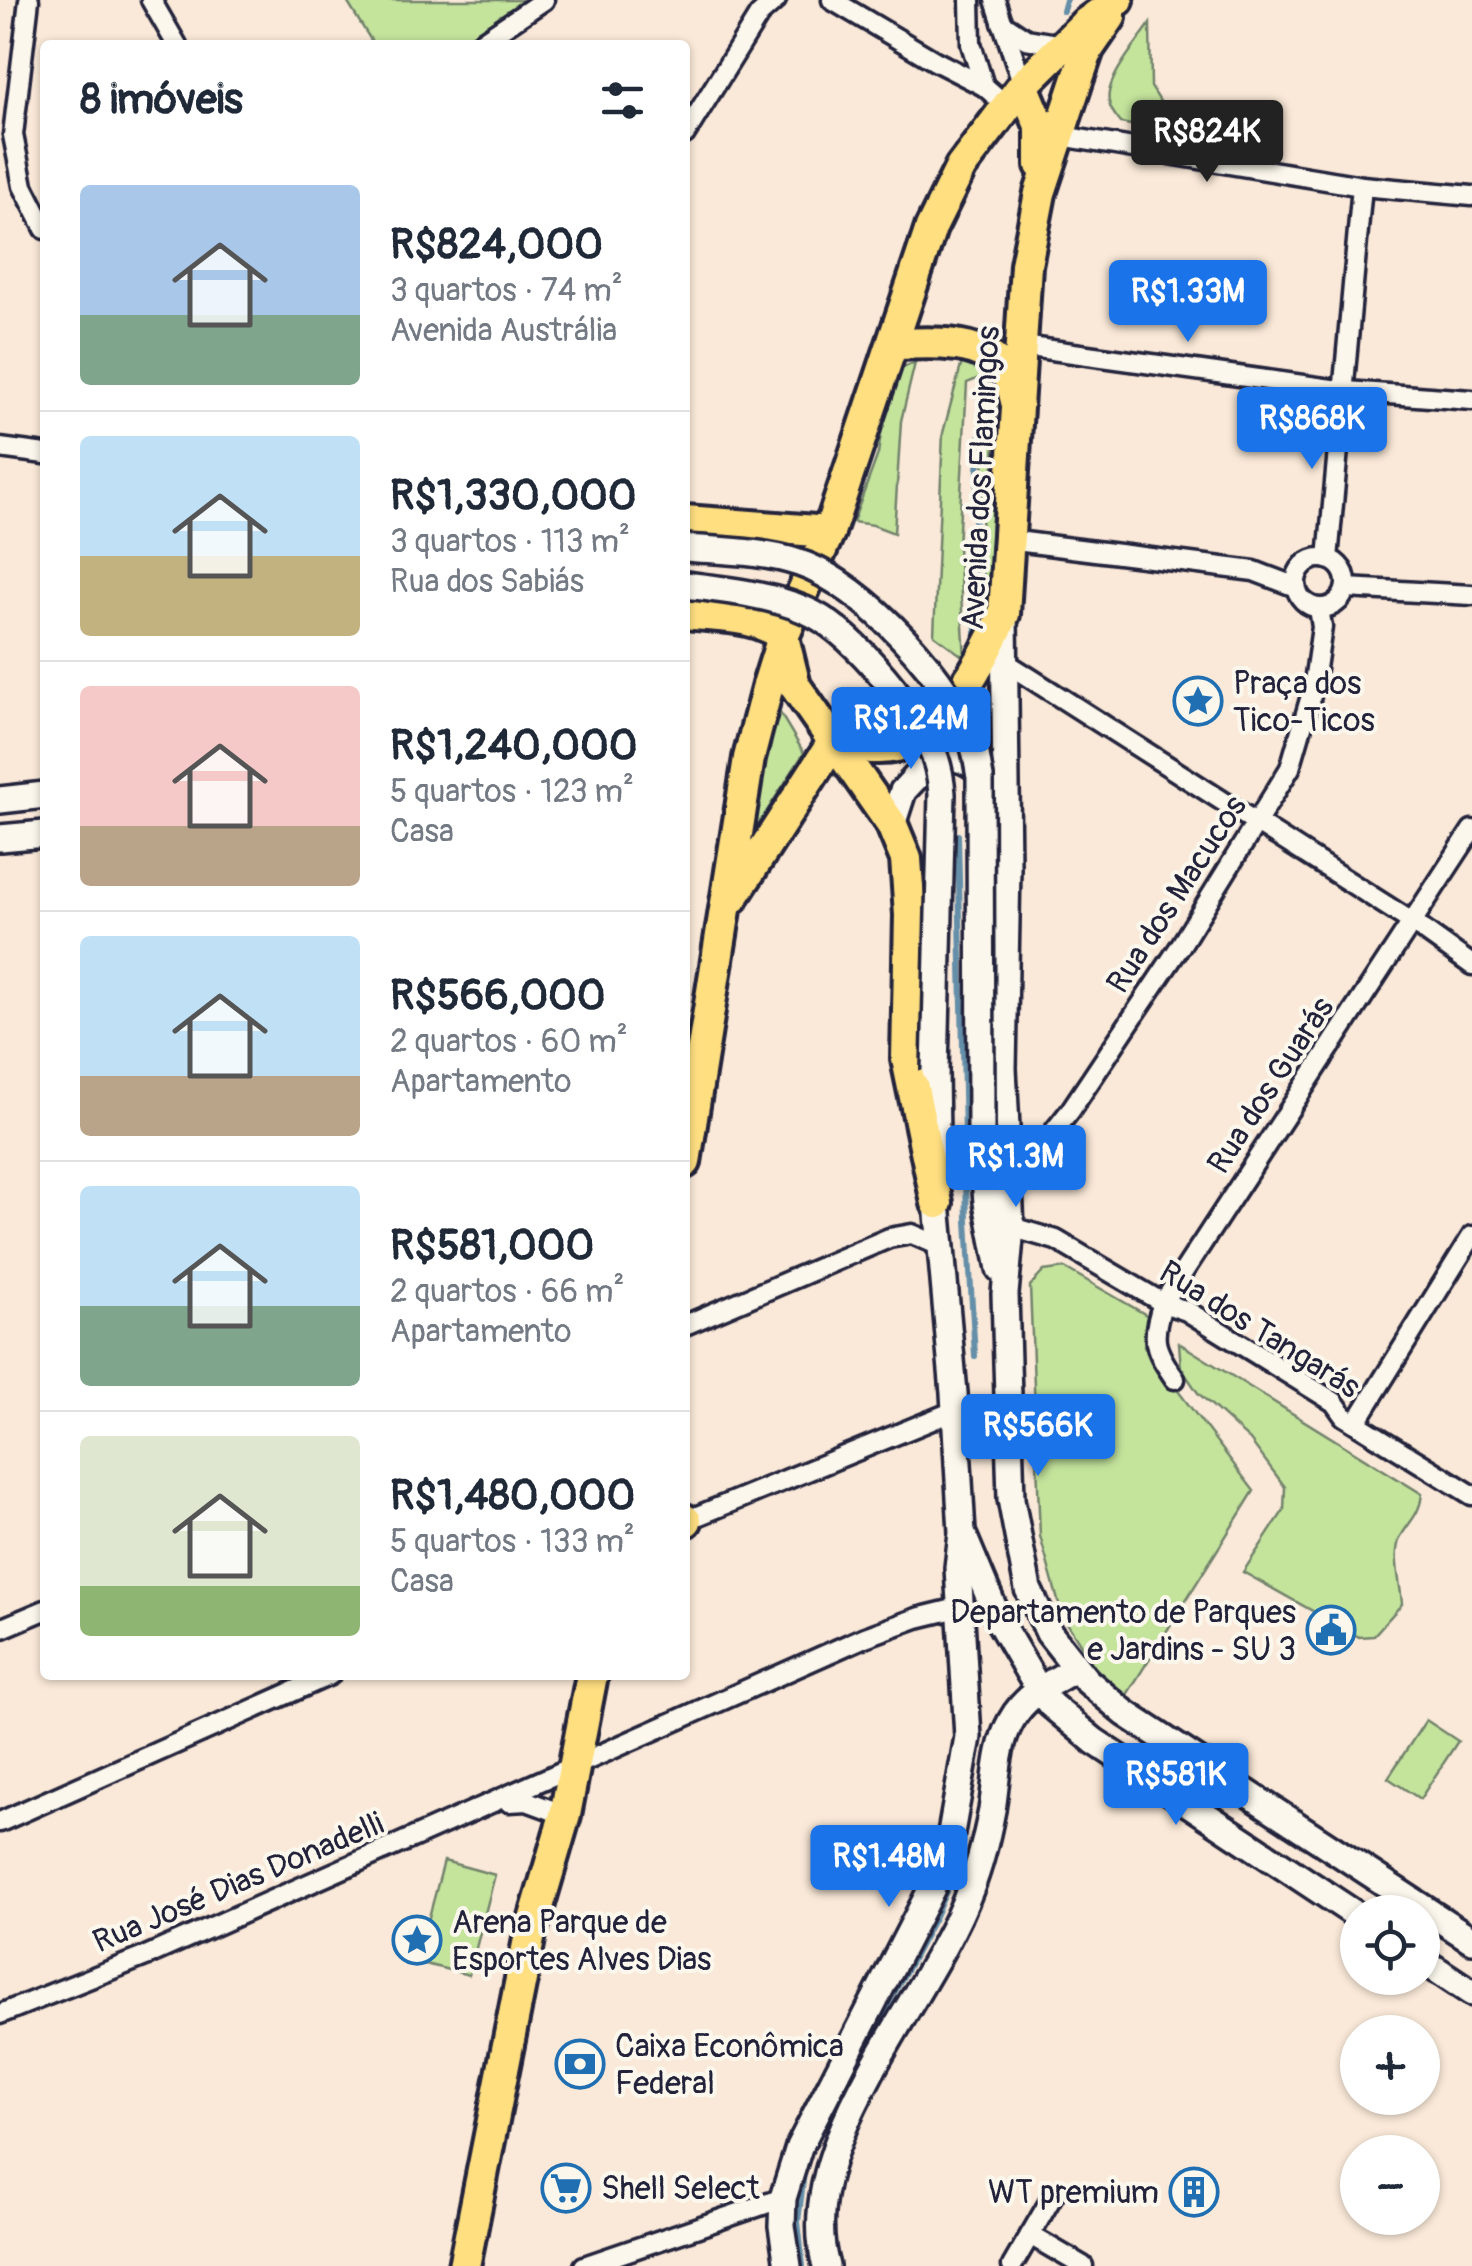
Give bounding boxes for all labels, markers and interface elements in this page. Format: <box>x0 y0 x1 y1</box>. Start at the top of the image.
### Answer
icon: filters <box>595 73 650 128</box>
text: 8 imóveis <box>80 74 243 126</box>
pin: R$824K <box>1126 100 1288 185</box>
text: R$824K <box>1153 112 1261 152</box>
text: R$824,000 <box>390 219 603 271</box>
icon: home <box>160 225 280 345</box>
pin: R$1.33M <box>1096 260 1280 345</box>
text: 3 quartos · 74 m² <box>390 271 623 311</box>
text: R$1.33M <box>1131 272 1245 312</box>
text: Avenida Austrália <box>390 311 617 351</box>
street label: Avenida dos Flamingos <box>953 325 1009 631</box>
pin: R$868K <box>1231 387 1393 472</box>
text: R$868K <box>1259 399 1365 439</box>
text: R$1,330,000 <box>390 470 636 522</box>
icon: home <box>160 476 280 596</box>
text: 3 quartos · 113 m² <box>390 522 630 562</box>
text: Rua dos Sabiás <box>390 562 584 602</box>
place label: Praça dos Tico-Ticos <box>1233 664 1375 741</box>
place icon: Praça dos Tico-Ticos <box>1172 675 1224 727</box>
pin: R$1.24M <box>819 687 1003 772</box>
text: R$1.24M <box>854 699 968 739</box>
text: R$1,240,000 <box>390 720 637 772</box>
icon: home <box>160 726 280 846</box>
text: 5 quartos · 123 m² <box>390 772 634 812</box>
street label: Rua dos Macucos <box>1098 788 1256 1001</box>
text: Casa <box>390 812 454 852</box>
text: R$566,000 <box>390 970 605 1022</box>
icon: home <box>160 976 280 1096</box>
street label: Rua dos Guarás <box>1199 990 1343 1181</box>
text: 2 quartos · 60 m² <box>390 1022 628 1062</box>
text: Apartamento <box>390 1062 571 1102</box>
pin: R$1.3M <box>935 1125 1097 1210</box>
text: R$1.3M <box>968 1137 1064 1177</box>
text: R$581,000 <box>390 1220 594 1272</box>
icon: home <box>160 1226 280 1346</box>
street label: Rua dos Tangarás <box>1152 1252 1367 1408</box>
text: 2 quartos · 66 m² <box>390 1272 624 1312</box>
text: Apartamento <box>390 1312 571 1352</box>
pin: R$566K <box>957 1394 1119 1479</box>
text: R$566K <box>983 1406 1093 1446</box>
text: R$1,480,000 <box>390 1470 635 1522</box>
icon: home <box>160 1476 280 1596</box>
text: 5 quartos · 133 m² <box>390 1522 635 1562</box>
text: Casa <box>390 1562 454 1602</box>
place label: Departamento de Parques e Jardins - SU 3 <box>950 1593 1296 1670</box>
public building icon: Departamento de Parques e Jardins - SU 3 <box>1305 1604 1357 1656</box>
pin: R$581K <box>1095 1743 1257 1828</box>
text: R$581K <box>1125 1755 1227 1795</box>
street label: Rua José Dias Donadelli <box>87 1804 390 1962</box>
pin: R$1.48M <box>797 1825 981 1910</box>
text: R$1.48M <box>832 1837 946 1877</box>
map controls <box>1340 1895 1440 2235</box>
button: locate <box>1340 1895 1440 1995</box>
place label: Arena Parque de Esportes Alves Dias <box>452 1903 711 1980</box>
place icon: Arena Parque de Esportes Alves Dias <box>391 1914 443 1966</box>
button: + <box>1340 2015 1440 2115</box>
place label: Caixa Econômica Federal <box>615 2027 844 2104</box>
bank icon: Caixa Econômica Federal <box>554 2038 606 2090</box>
button: − <box>1340 2135 1440 2235</box>
supermarket icon: Shell Select <box>540 2162 592 2214</box>
building icon: WT premium <box>1168 2166 1220 2218</box>
place label: Shell Select <box>601 2169 760 2209</box>
place label: WT premium <box>988 2173 1159 2213</box>

